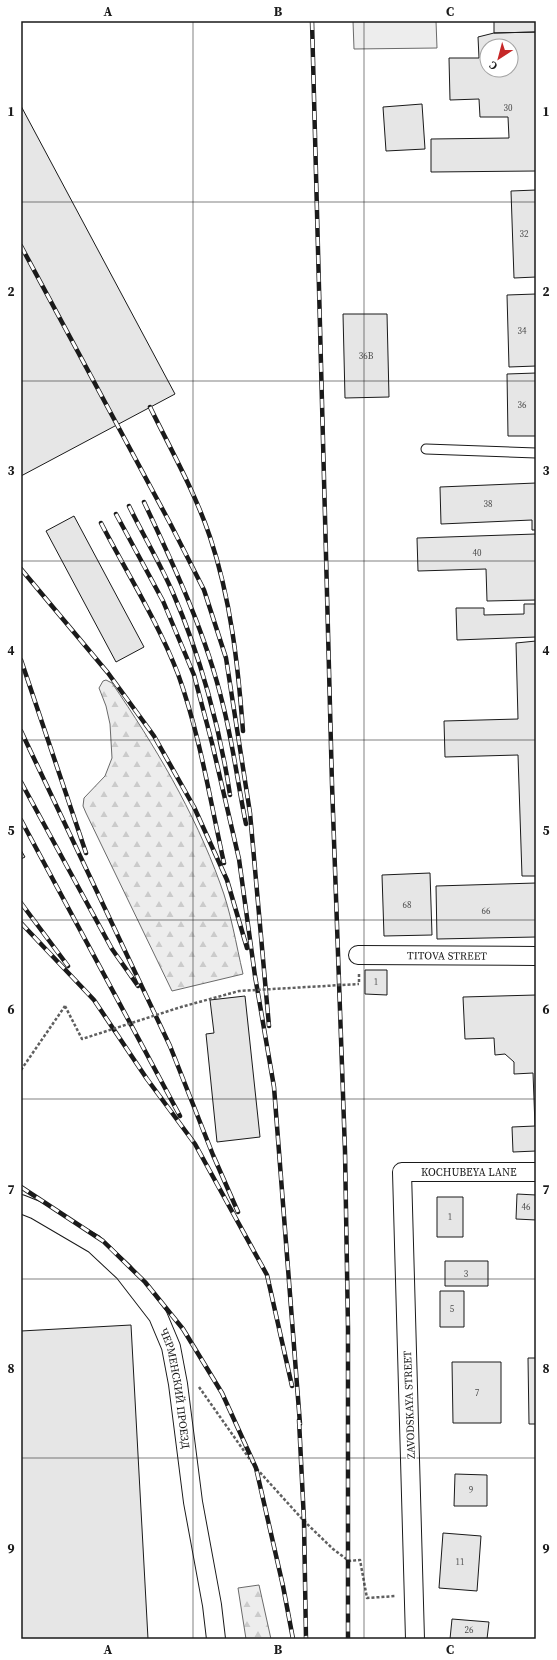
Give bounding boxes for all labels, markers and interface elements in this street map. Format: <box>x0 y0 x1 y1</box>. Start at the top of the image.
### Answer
text: A <box>104 3 113 20</box>
text: B <box>274 3 283 20</box>
text: C <box>446 3 454 20</box>
north arrow <box>479 38 519 78</box>
text: С <box>486 58 501 74</box>
house number: 30 <box>503 102 513 114</box>
text: 1 <box>7 103 15 120</box>
text: 1 <box>542 103 550 120</box>
house number: 32 <box>519 228 529 240</box>
text: 2 <box>7 283 15 300</box>
text: 2 <box>542 283 550 300</box>
house number: 34 <box>517 325 527 337</box>
house number: 36В <box>359 350 374 362</box>
house number: 36 <box>517 399 527 411</box>
text: 3 <box>7 462 15 479</box>
text: 3 <box>542 462 550 479</box>
house number: 38 <box>483 498 493 510</box>
house number: 40 <box>472 547 482 559</box>
text: 4 <box>7 642 15 659</box>
text: 4 <box>542 642 550 659</box>
text: 5 <box>7 822 15 839</box>
text: 5 <box>542 822 550 839</box>
house number: 68 <box>402 899 412 911</box>
house number: 66 <box>481 905 491 917</box>
street label: TITOVA STREET <box>407 948 487 964</box>
house number: 1 <box>374 976 378 988</box>
text: 6 <box>7 1001 15 1018</box>
text: 6 <box>542 1001 550 1018</box>
street label: KOCHUBEYA LANE <box>421 1165 517 1180</box>
text: 7 <box>7 1181 15 1198</box>
text: 7 <box>542 1181 550 1198</box>
house number: 46 <box>521 1201 531 1213</box>
house number: 1 <box>448 1211 452 1223</box>
house number: 3 <box>464 1268 469 1280</box>
house number: 5 <box>450 1303 455 1315</box>
street label: ЧЕРМЕНСКИЙ ПРОЕЗД <box>156 1326 193 1450</box>
street label: ZAVODSKAYA STREET <box>400 1350 419 1460</box>
text: 8 <box>7 1360 15 1377</box>
text: 8 <box>542 1360 550 1377</box>
house number: 7 <box>475 1387 480 1399</box>
house number: 9 <box>469 1484 474 1496</box>
text: 9 <box>7 1540 15 1557</box>
text: 9 <box>542 1540 550 1557</box>
house number: 11 <box>455 1556 465 1568</box>
house number: 26 <box>464 1624 474 1636</box>
text: A <box>104 1641 113 1658</box>
text: B <box>274 1641 283 1658</box>
text: C <box>446 1641 454 1658</box>

